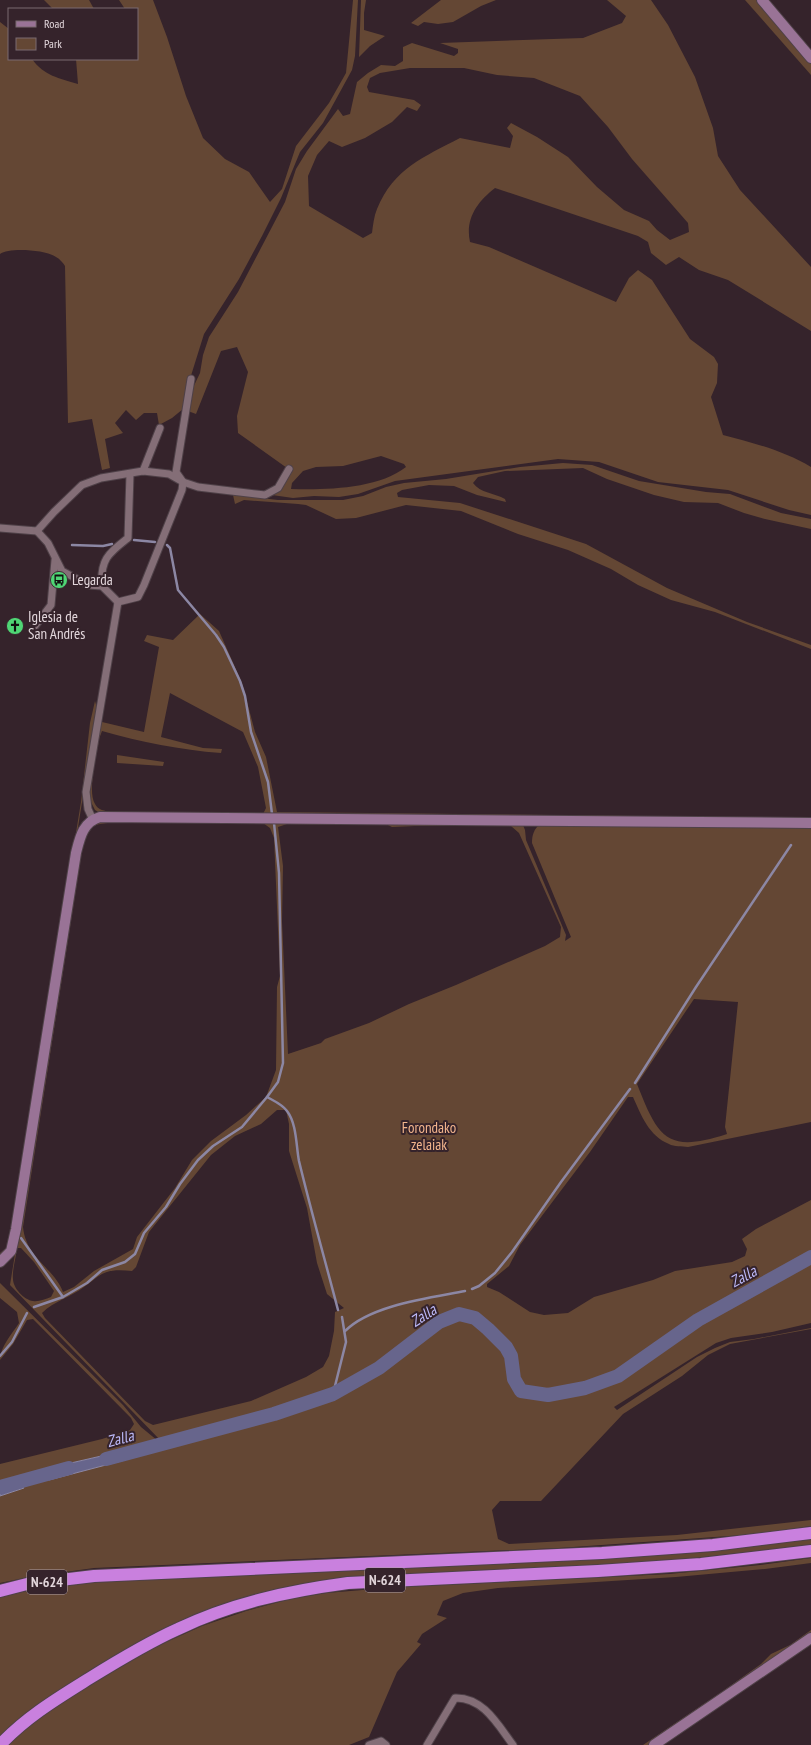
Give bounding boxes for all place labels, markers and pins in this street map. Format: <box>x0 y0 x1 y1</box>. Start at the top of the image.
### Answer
bus stop icon: Legarda <box>49 570 69 590</box>
place label: Legarda <box>72 570 113 589</box>
place label: Iglesia de San Andrés <box>28 607 85 643</box>
church icon: Iglesia de San Andrés <box>5 616 25 636</box>

